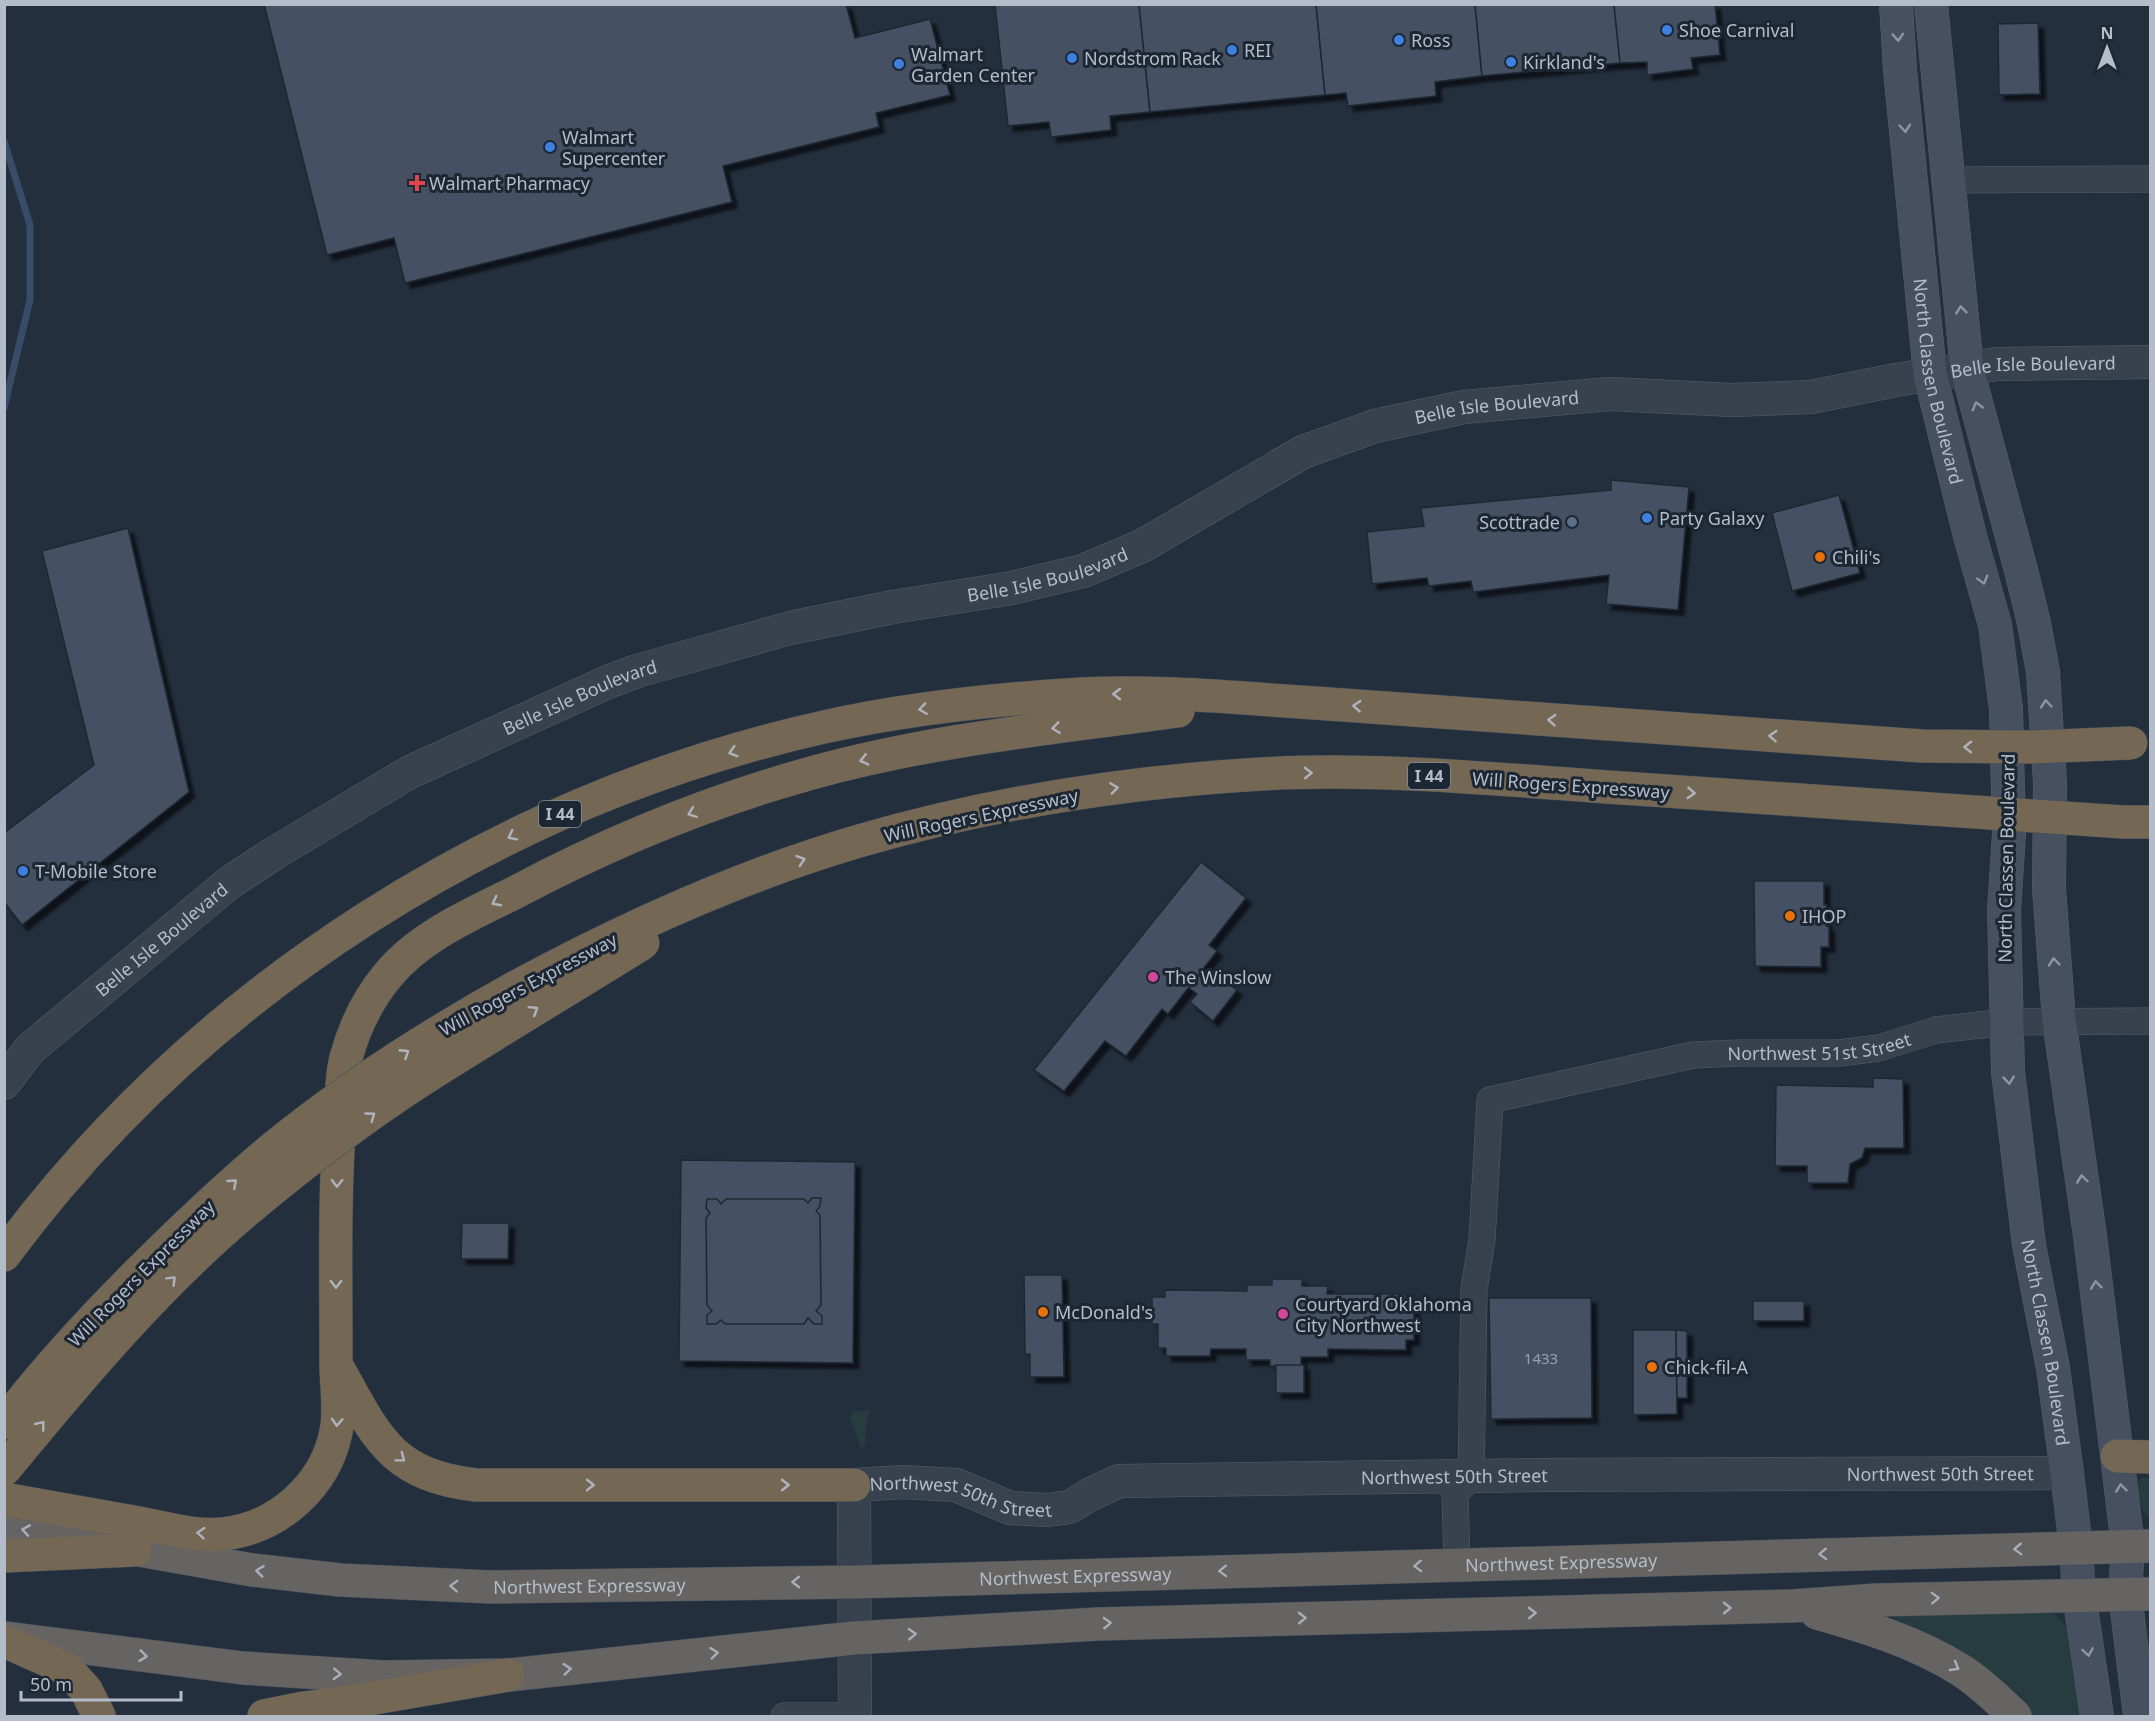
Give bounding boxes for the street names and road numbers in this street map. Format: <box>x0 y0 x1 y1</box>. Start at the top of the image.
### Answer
street label: North Classen Boulevard <box>1909 277 1969 487</box>
street label: Belle Isle Boulevard <box>1949 350 2116 383</box>
street label: Belle Isle Boulevard <box>1412 385 1580 429</box>
street label: Belle Isle Boulevard <box>965 541 1131 607</box>
street label: Belle Isle Boulevard <box>499 654 660 740</box>
street label: North Classen Boulevard <box>1992 753 2020 963</box>
road number: I 44 <box>1408 763 1450 789</box>
street label: Will Rogers Expressway <box>1471 766 1671 804</box>
street label: Will Rogers Expressway <box>882 783 1081 847</box>
road number: I 44 <box>539 801 581 827</box>
street label: Belle Isle Boulevard <box>90 877 233 1002</box>
street label: Will Rogers Expressway <box>435 927 622 1041</box>
street label: Northwest 51st Street <box>1727 1027 1914 1065</box>
street label: Will Rogers Expressway <box>63 1194 220 1351</box>
street label: North Classen Boulevard <box>2016 1237 2075 1447</box>
street label: Northwest 50th Street <box>1847 1461 2034 1486</box>
street label: Northwest 50th Street <box>1361 1463 1548 1490</box>
street label: Northwest 50th Street <box>869 1470 1054 1522</box>
street label: Northwest Expressway <box>1465 1548 1658 1577</box>
street label: Northwest Expressway <box>979 1561 1173 1591</box>
street label: Northwest Expressway <box>493 1572 687 1599</box>

